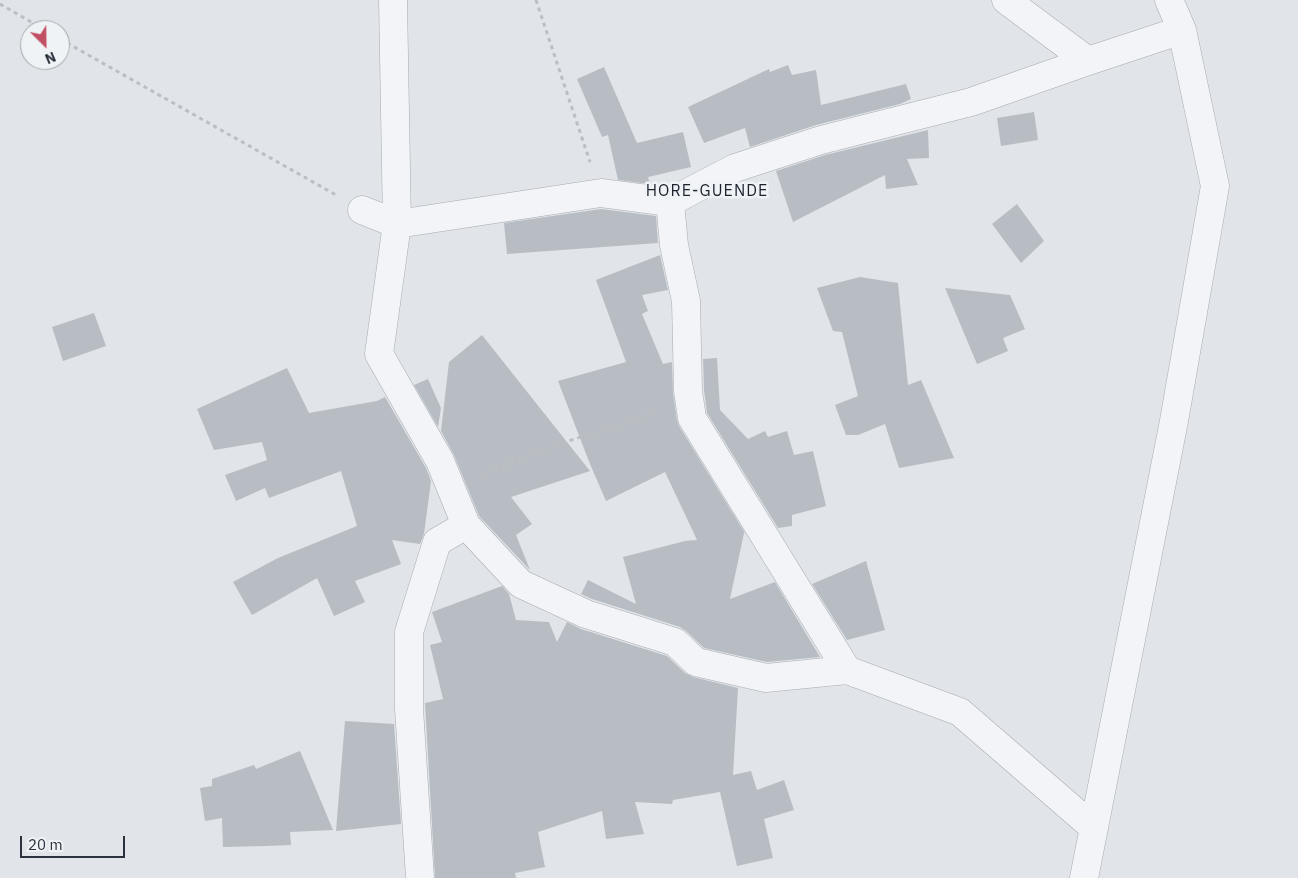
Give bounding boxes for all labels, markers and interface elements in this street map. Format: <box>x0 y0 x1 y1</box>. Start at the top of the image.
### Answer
north arrow <box>20 20 70 70</box>
text: N <box>42 48 59 68</box>
district label: HORE-GUENDE <box>644 181 770 201</box>
scale bar <box>22 826 128 858</box>
text: 20 m <box>28 835 63 854</box>

